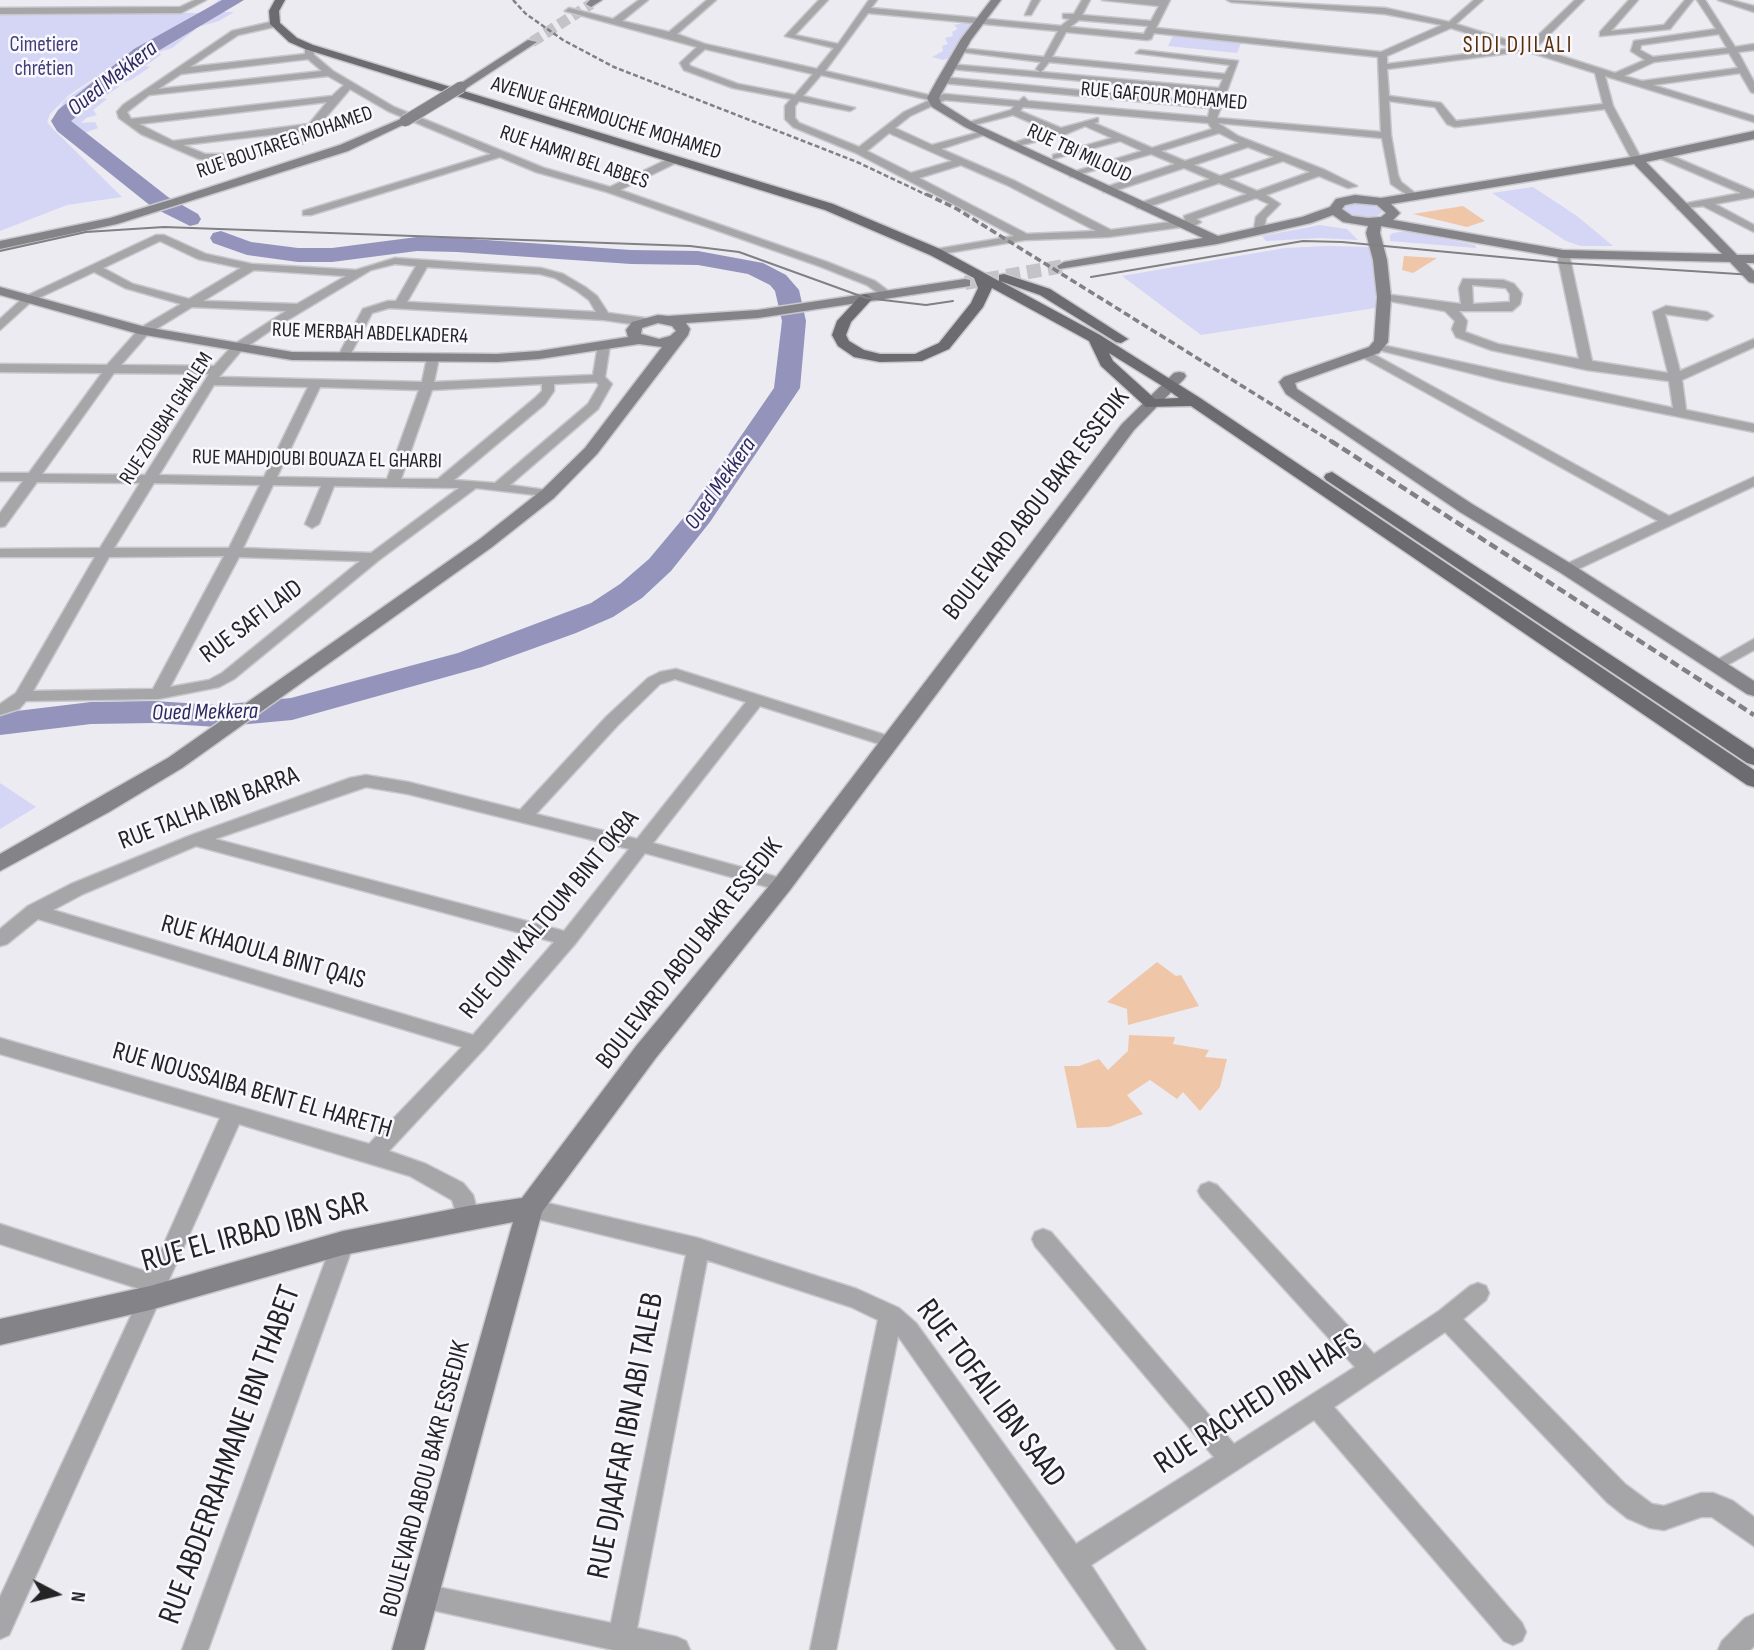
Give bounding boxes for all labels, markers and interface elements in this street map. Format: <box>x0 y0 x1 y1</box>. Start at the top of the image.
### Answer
district label: SIDI DJILALI <box>1464 32 1572 60</box>
park label: Cimetiere chrétien <box>10 33 78 83</box>
water label: Oued Mekkera <box>63 35 163 123</box>
street label: AVENUE GHERMOUCHE MOHAMED <box>488 72 724 166</box>
street label: RUE GAFOUR MOHAMED <box>1080 77 1248 117</box>
street label: RUE BOUTAREG MOHAMED <box>194 101 376 185</box>
street label: RUE TBI MILOUD <box>1023 119 1135 189</box>
street label: RUE HAMRI BEL ABBES <box>496 121 652 195</box>
street label: RUE MERBAH ABDELKADER4 <box>272 318 468 350</box>
street label: RUE ZOUBAH GHALEM <box>115 348 219 490</box>
street label: BOULEVARD ABOU BAKR ESSEDIK <box>937 383 1137 627</box>
water label: Oued Mekkera <box>679 433 763 535</box>
street label: RUE MAHDJOUBI BOUAZA EL GHARBI <box>192 445 442 475</box>
street label: RUE SAFI LAID <box>194 573 310 671</box>
water label: Oued Mekkera <box>152 698 258 728</box>
street label: RUE TALHA IBN BARRA <box>115 760 303 858</box>
street label: RUE OUM KALTOUM BINT OKBA <box>454 804 646 1026</box>
street label: BOULEVARD ABOU BAKR ESSEDIK <box>590 832 790 1076</box>
street label: RUE KHAOULA BINT QAIS <box>157 909 369 997</box>
street label: RUE NOUSSAIBA BENT EL HARETH <box>109 1036 395 1146</box>
street label: RUE EL IRBAD IBN SAR <box>137 1184 373 1282</box>
street label: RUE ABDERRAHMANE IBN THABET <box>152 1280 310 1630</box>
street label: RUE DJAAFAR IBN ABI TALEB <box>580 1290 674 1582</box>
street label: RUE TOFAIL IBN SAAD <box>907 1292 1073 1496</box>
street label: RUE RACHED IBN HAFS <box>1148 1320 1370 1484</box>
street label: BOULEVARD ABOU BAKR ESSEDIK <box>374 1337 478 1621</box>
north arrow <box>21 1559 91 1629</box>
text: N <box>65 1590 89 1603</box>

